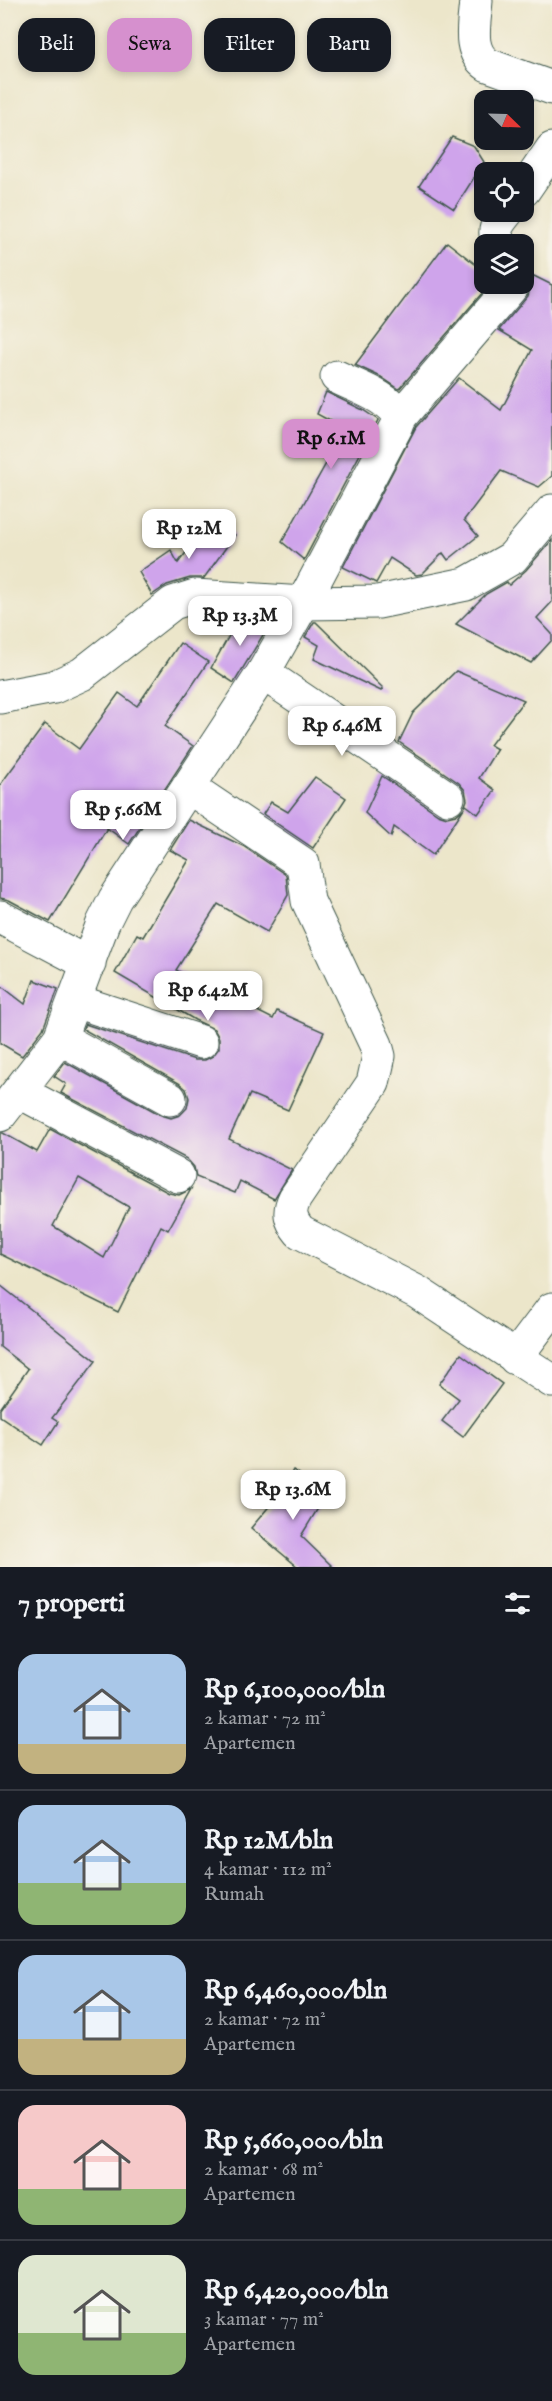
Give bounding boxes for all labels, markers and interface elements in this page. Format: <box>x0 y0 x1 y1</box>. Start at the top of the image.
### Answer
chip: Beli <box>18 18 95 72</box>
chip: Sewa <box>107 18 192 72</box>
chip: Filter <box>204 18 295 72</box>
chip: Baru <box>307 18 391 72</box>
north arrow <box>474 90 534 150</box>
map controls <box>474 90 534 294</box>
button: locate <box>474 162 534 222</box>
button: layers <box>474 234 534 294</box>
pin: Rp 6.1M <box>276 419 386 470</box>
text: Rp 6.1M <box>296 426 366 451</box>
pin: Rp 12M <box>140 509 238 560</box>
text: Rp 12M <box>156 516 222 541</box>
pin: Rp 13.3M <box>178 596 302 647</box>
text: Rp 13.3M <box>202 603 278 628</box>
pin: Rp 6.46M <box>280 706 404 757</box>
text: Rp 6.46M <box>302 713 382 738</box>
pin: Rp 5.66M <box>61 790 185 841</box>
text: Rp 5.66M <box>84 797 162 822</box>
pin: Rp 6.42M <box>146 971 270 1022</box>
text: Rp 6.42M <box>167 978 249 1003</box>
pin: Rp 13.6M <box>231 1470 355 1521</box>
text: Rp 13.6M <box>255 1477 331 1502</box>
text: 7 properti <box>18 1587 125 1620</box>
icon: filters <box>501 1587 534 1620</box>
text: Rp 6,100,000/bln <box>204 1673 385 1706</box>
icon: home <box>66 1678 138 1750</box>
text: 2 kamar · 72 m² <box>204 1706 326 1731</box>
text: Apartemen <box>204 1731 296 1756</box>
text: Rp 12M/bln <box>204 1824 333 1857</box>
icon: home <box>66 1829 138 1901</box>
text: 4 kamar · 112 m² <box>204 1857 332 1882</box>
text: Rumah <box>204 1882 264 1907</box>
text: Rp 6,460,000/bln <box>204 1974 387 2007</box>
icon: home <box>66 1979 138 2051</box>
text: 2 kamar · 72 m² <box>204 2007 326 2032</box>
text: Apartemen <box>204 2032 296 2057</box>
text: Rp 5,660,000/bln <box>204 2124 383 2157</box>
icon: home <box>66 2129 138 2201</box>
text: 2 kamar · 68 m² <box>204 2157 323 2182</box>
text: Apartemen <box>204 2182 296 2207</box>
text: Rp 6,420,000/bln <box>204 2274 389 2307</box>
icon: home <box>66 2279 138 2351</box>
text: 3 kamar · 77 m² <box>204 2307 324 2332</box>
text: Apartemen <box>204 2332 296 2357</box>

